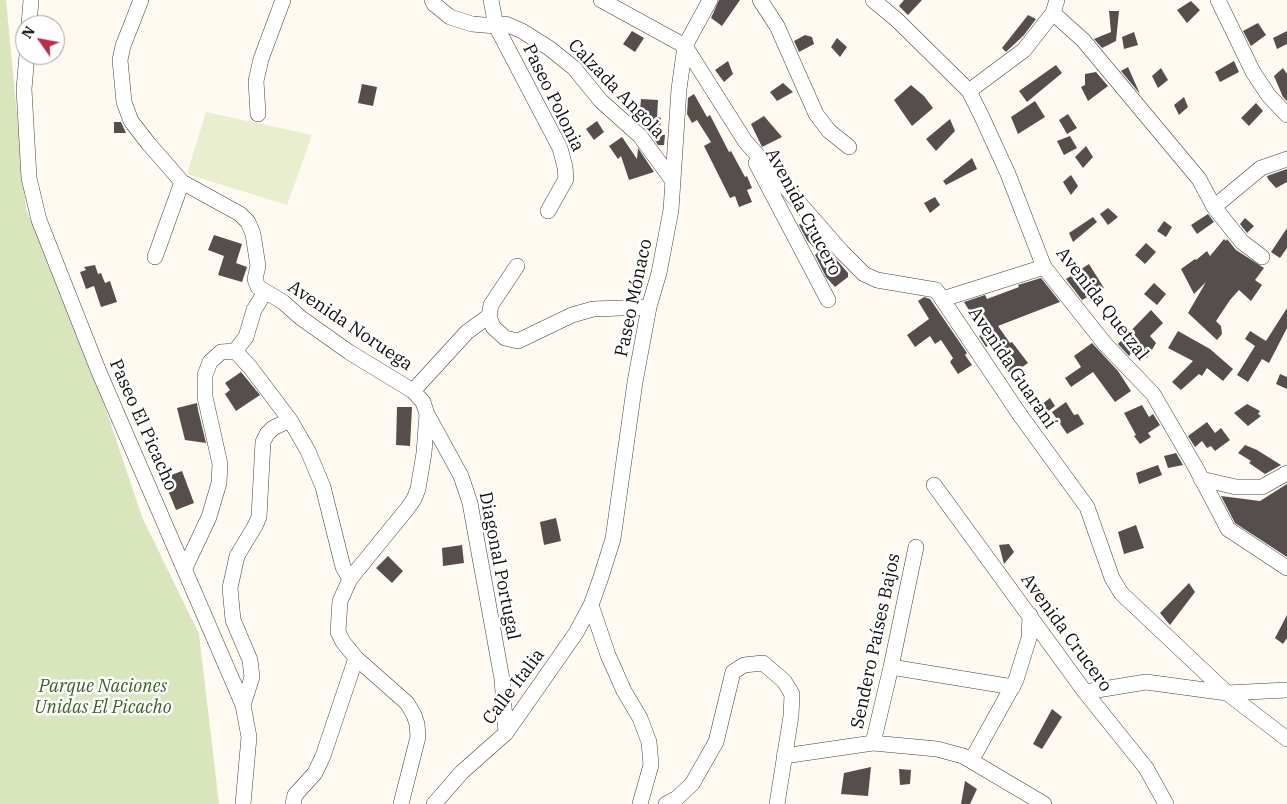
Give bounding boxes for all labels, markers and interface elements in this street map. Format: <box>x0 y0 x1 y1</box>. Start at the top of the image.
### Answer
north arrow <box>15 15 65 65</box>
text: N <box>18 23 39 42</box>
street label: Calzada Angola <box>563 35 669 143</box>
street label: Paseo Polonia <box>518 41 588 155</box>
street label: Avenida Crucero <box>760 145 846 279</box>
street label: Paseo Mónaco <box>611 237 657 359</box>
street label: Avenida Quetzal <box>1051 243 1153 365</box>
street label: Avenida Noruega <box>284 276 416 376</box>
street label: Avenida Guaraní <box>963 303 1061 433</box>
street label: Paseo El Picacho <box>104 356 182 494</box>
street label: Diagonal Portugal <box>474 490 524 642</box>
street label: Sendero Países Bajos <box>847 551 905 731</box>
street label: Avenida Crucero <box>1016 570 1116 696</box>
street label: Calle Italia <box>479 645 549 729</box>
park label: Parque Naciones Unidas El Picacho <box>34 676 172 719</box>

